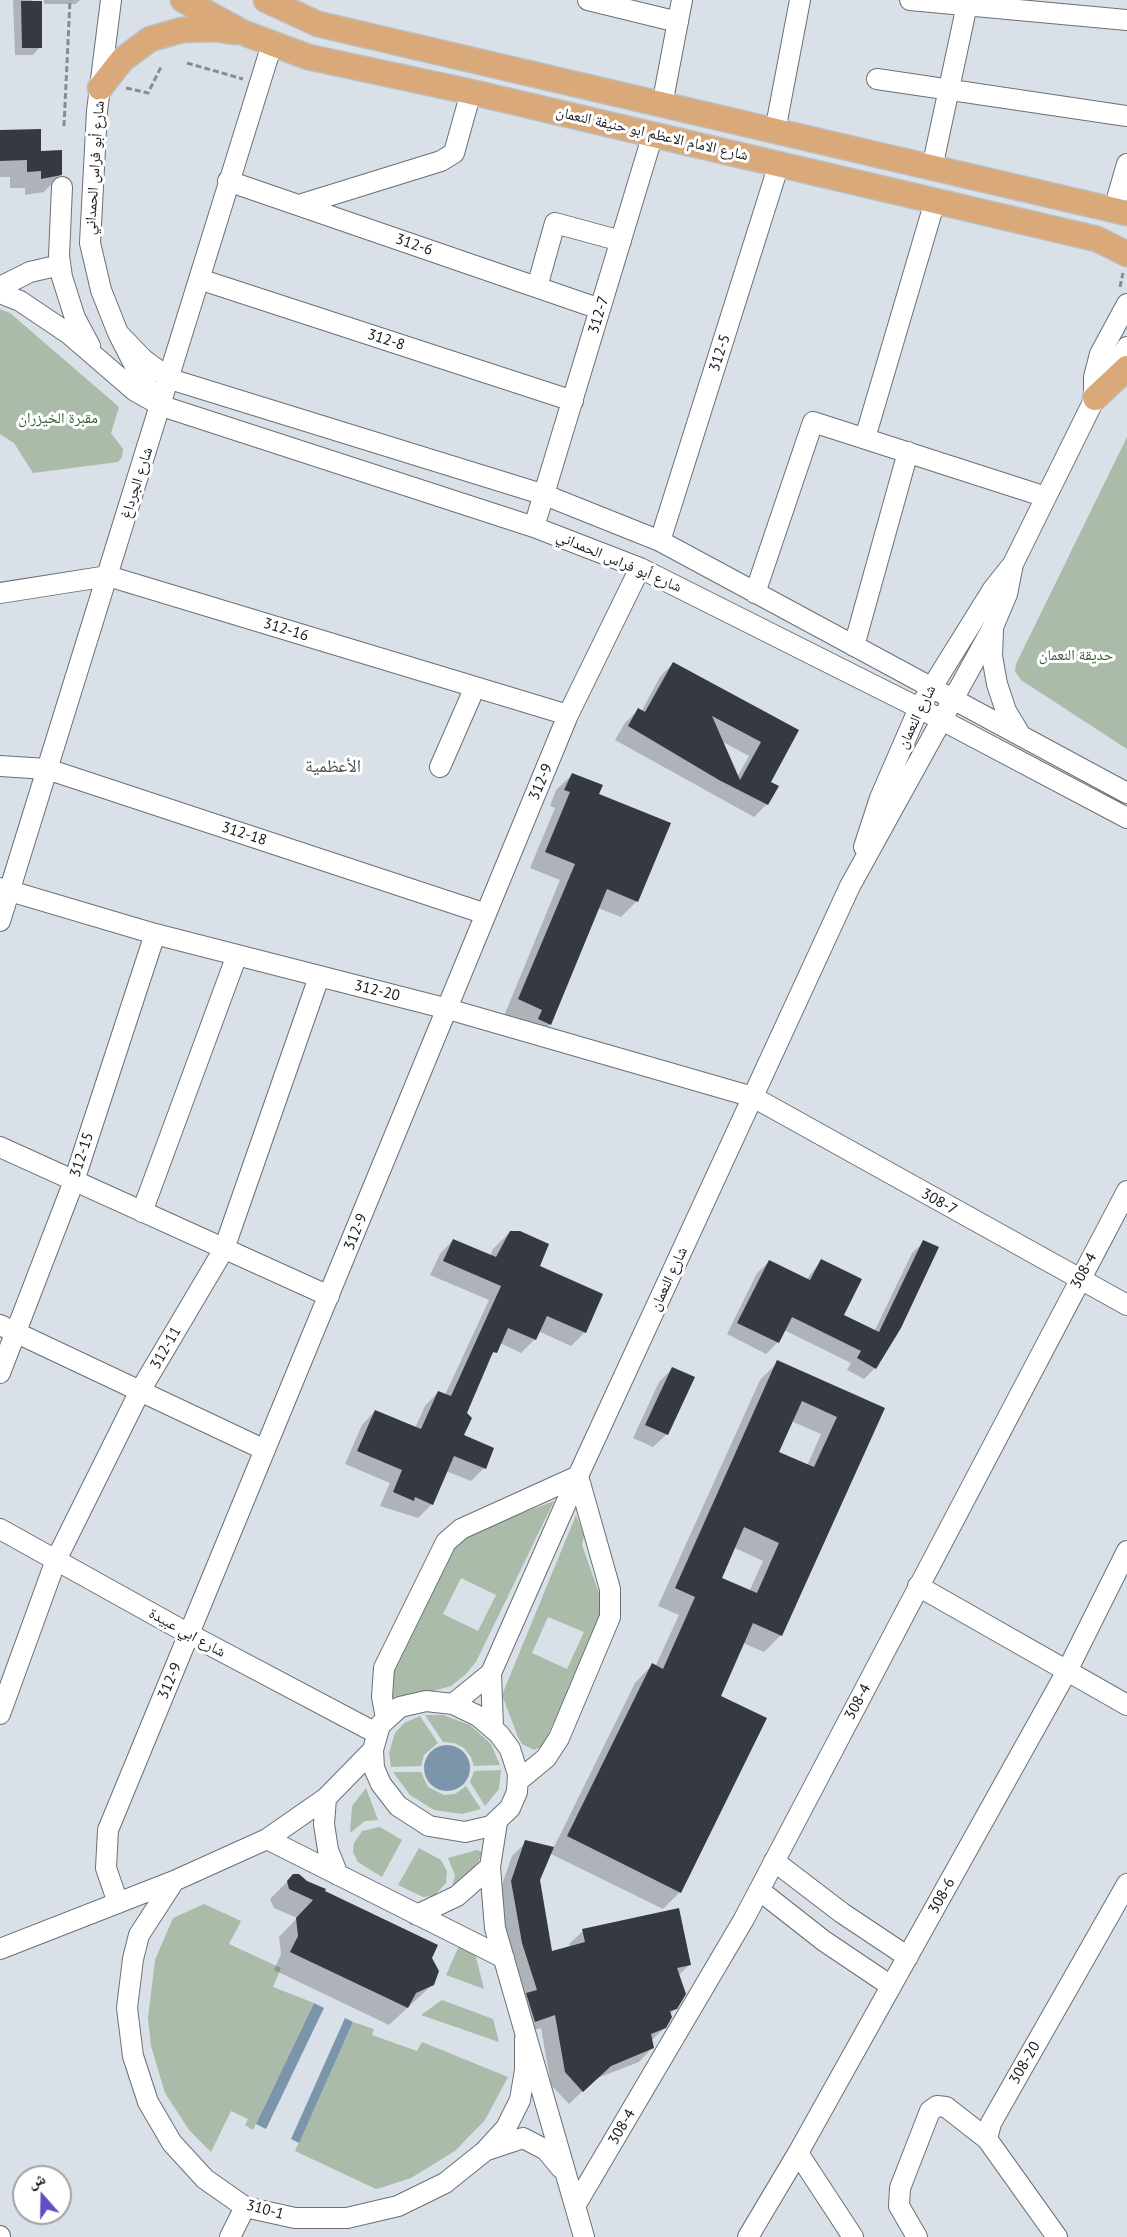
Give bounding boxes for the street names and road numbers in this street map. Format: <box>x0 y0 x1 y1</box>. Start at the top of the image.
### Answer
street label: شارع أبو فراس الحمداني <box>81 100 109 236</box>
street label: شارع الامام الاعظم ابو حنيفة النعمان <box>554 103 750 165</box>
street label: 312-6 <box>393 230 435 260</box>
street label: 312-7 <box>585 294 613 336</box>
street label: 312-8 <box>365 326 407 354</box>
street label: 312-5 <box>706 332 734 374</box>
street label: شارع الجرداغ <box>117 445 157 521</box>
street label: شارع أبو فراس الحمداني <box>554 527 684 597</box>
street label: 312-16 <box>261 615 311 645</box>
street label: شارع النعمان <box>894 682 940 752</box>
street label: 312-9 <box>525 761 557 803</box>
street label: 312-18 <box>219 818 269 850</box>
street label: 312-20 <box>352 977 402 1005</box>
street label: 312-15 <box>66 1130 98 1180</box>
street label: 308-7 <box>918 1185 960 1219</box>
street label: 312-9 <box>341 1211 371 1253</box>
street label: شارع النعمان <box>646 1244 692 1314</box>
street label: 308-4 <box>1067 1250 1101 1292</box>
street label: 312-11 <box>147 1323 185 1373</box>
street label: شارع ابي عبيدة <box>145 1604 229 1662</box>
street label: 312-9 <box>154 1660 186 1702</box>
street label: 308-4 <box>841 1681 875 1723</box>
street label: 308-6 <box>925 1875 959 1917</box>
street label: 308-20 <box>1006 2038 1044 2088</box>
street label: 308-4 <box>605 2106 639 2148</box>
street label: 310-1 <box>244 2196 286 2224</box>

